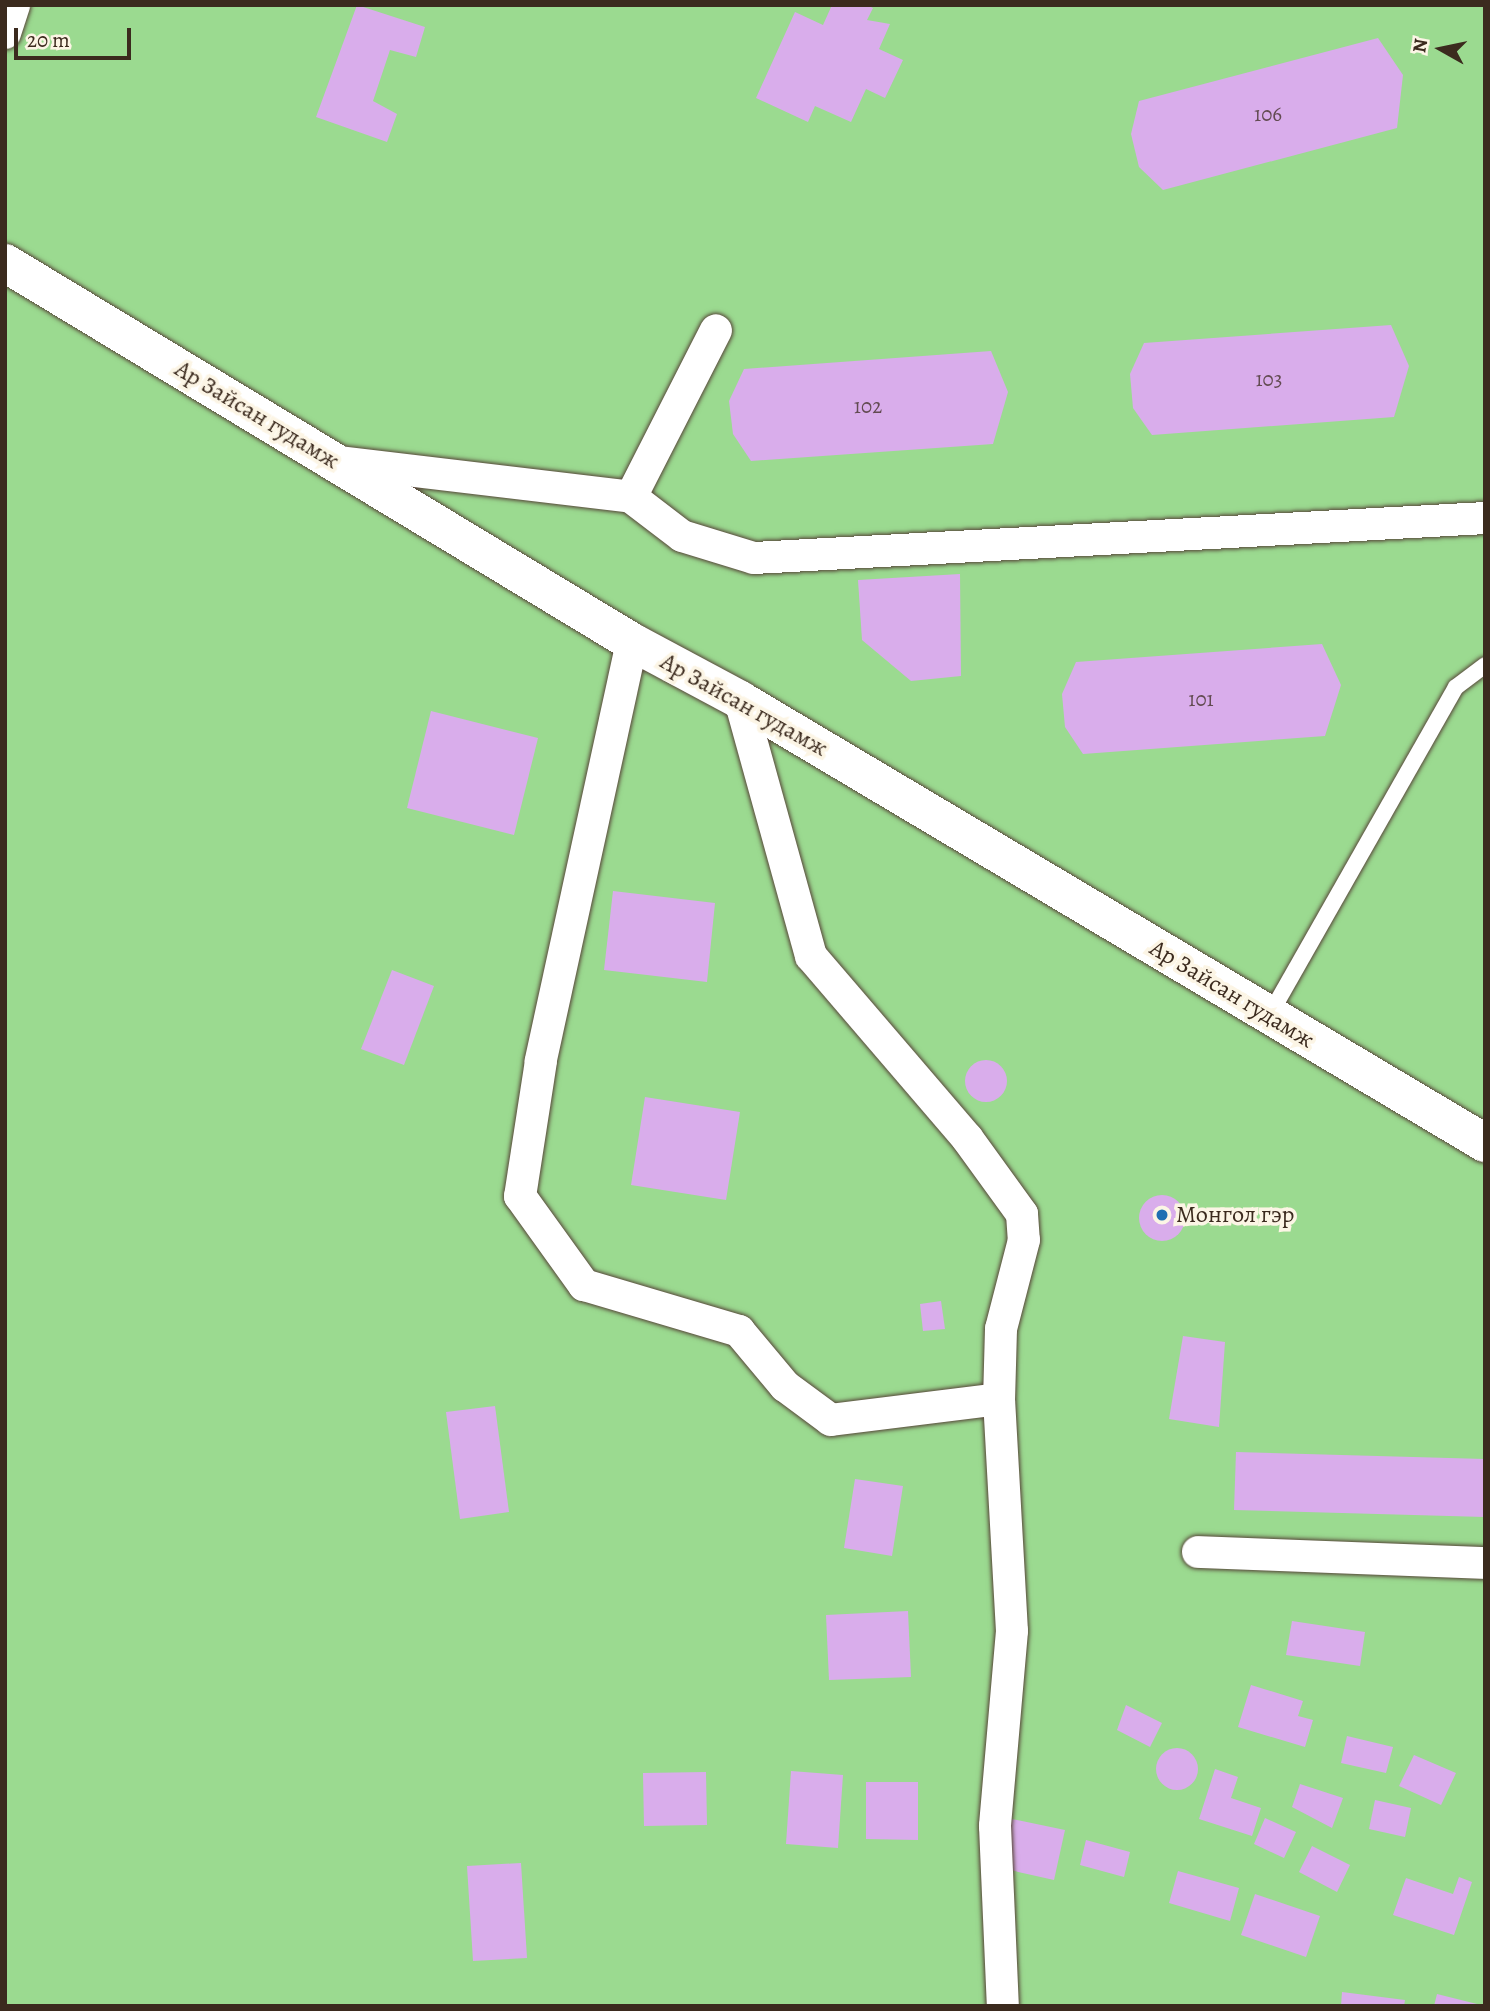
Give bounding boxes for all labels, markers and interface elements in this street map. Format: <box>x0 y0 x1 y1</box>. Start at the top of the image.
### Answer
scale bar <box>18 14 135 58</box>
north arrow <box>1406 14 1476 84</box>
text: 20 m <box>27 26 70 54</box>
text: N <box>1406 37 1434 55</box>
house number: 106 <box>1254 101 1282 127</box>
street label: Ар Зайсан гудамж <box>170 355 344 475</box>
house number: 103 <box>1255 366 1283 392</box>
house number: 102 <box>854 393 882 419</box>
street label: Ар Зайсан гудамж <box>655 647 833 763</box>
house number: 101 <box>1188 686 1214 712</box>
street label: Ар Зайсан гудамж <box>1145 934 1319 1054</box>
place label: Монгол гэр <box>1176 1201 1294 1229</box>
marker: Монгол гэр <box>1154 1207 1170 1223</box>

